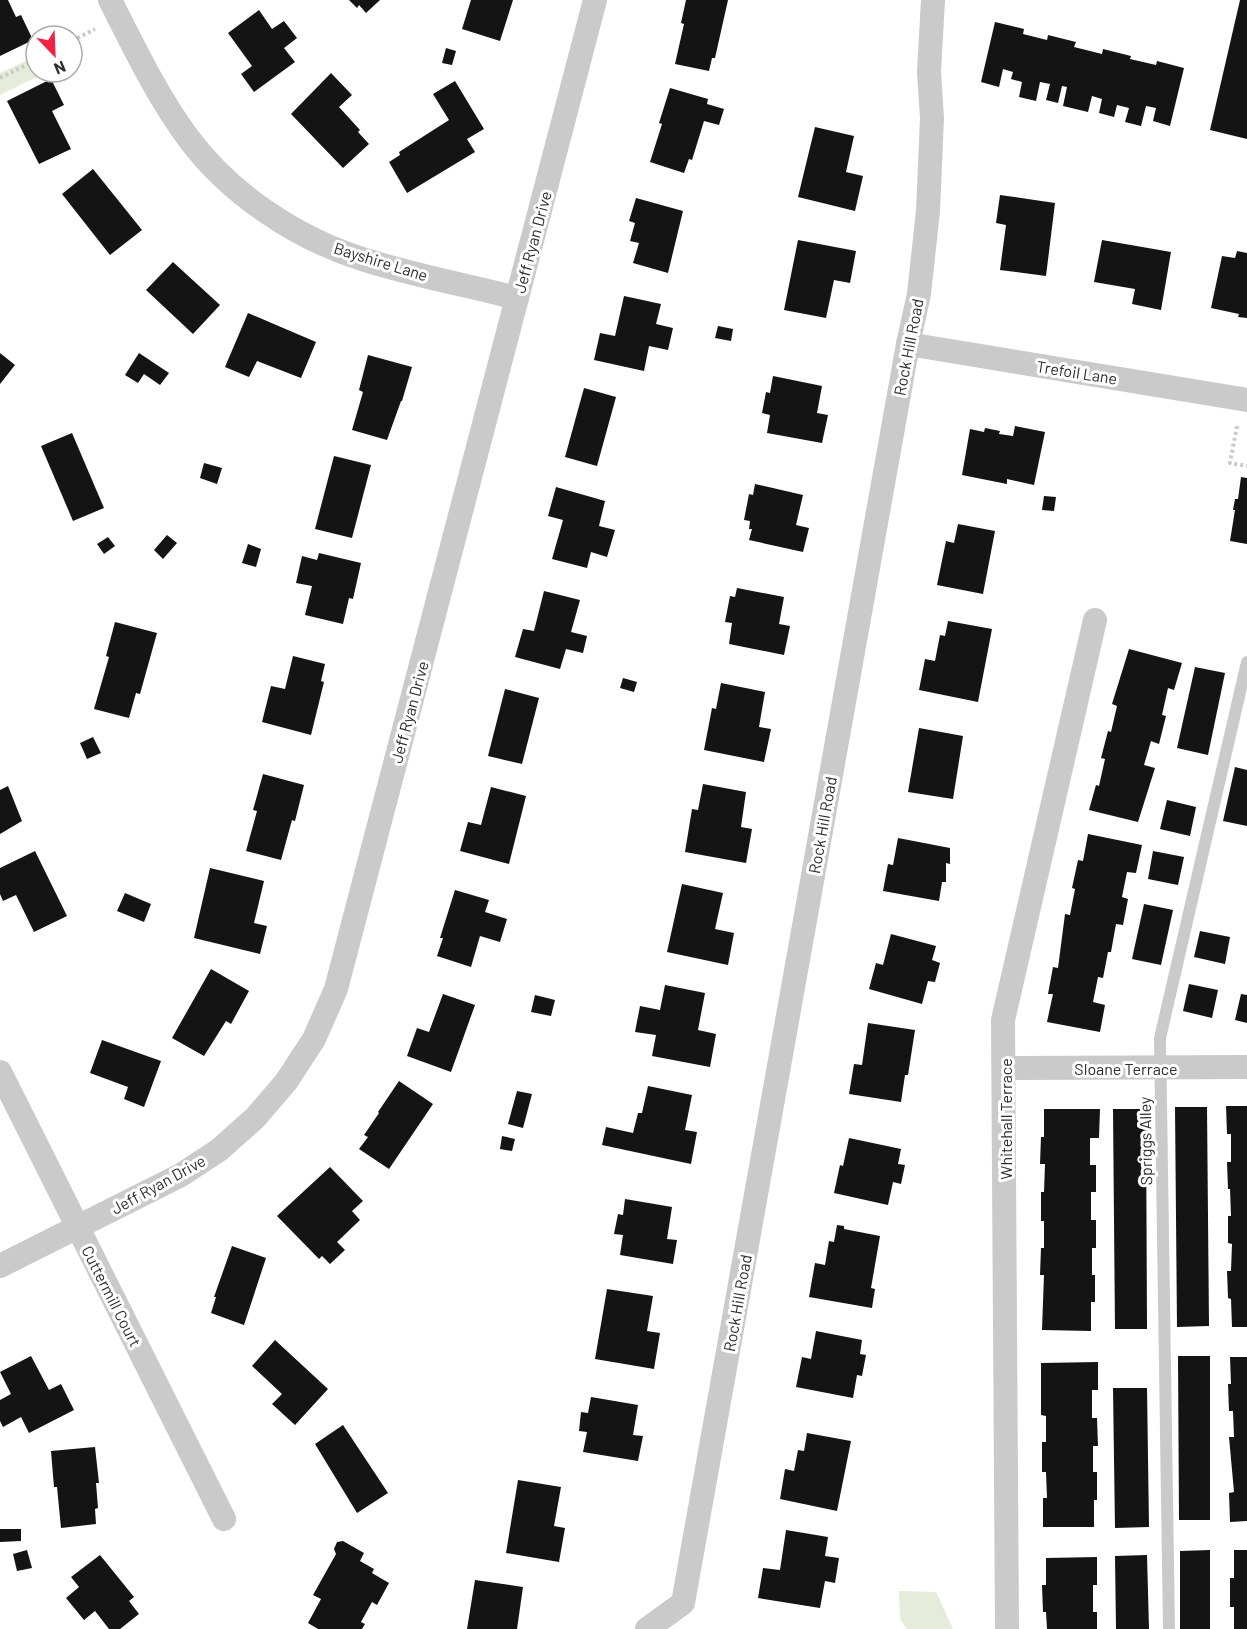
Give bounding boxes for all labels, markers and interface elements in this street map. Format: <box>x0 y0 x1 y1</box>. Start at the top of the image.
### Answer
north arrow <box>24 24 84 84</box>
text: N <box>51 57 69 79</box>
street label: Jeff Ryan Drive <box>509 189 555 295</box>
street label: Bayshire Lane <box>332 238 430 284</box>
street label: Rock Hill Road <box>889 297 927 397</box>
street label: Trefoil Lane <box>1035 356 1119 388</box>
street label: Jeff Ryan Drive <box>386 659 432 765</box>
street label: Rock Hill Road <box>804 775 840 875</box>
street label: Whitehall Terrace <box>996 1058 1015 1180</box>
street label: Sloane Terrace <box>1074 1059 1178 1078</box>
street label: Spriggs Alley <box>1135 1096 1155 1186</box>
street label: Jeff Ryan Drive <box>108 1150 208 1218</box>
street label: Cuttermill Court <box>78 1242 146 1350</box>
street label: Rock Hill Road <box>719 1253 755 1353</box>

